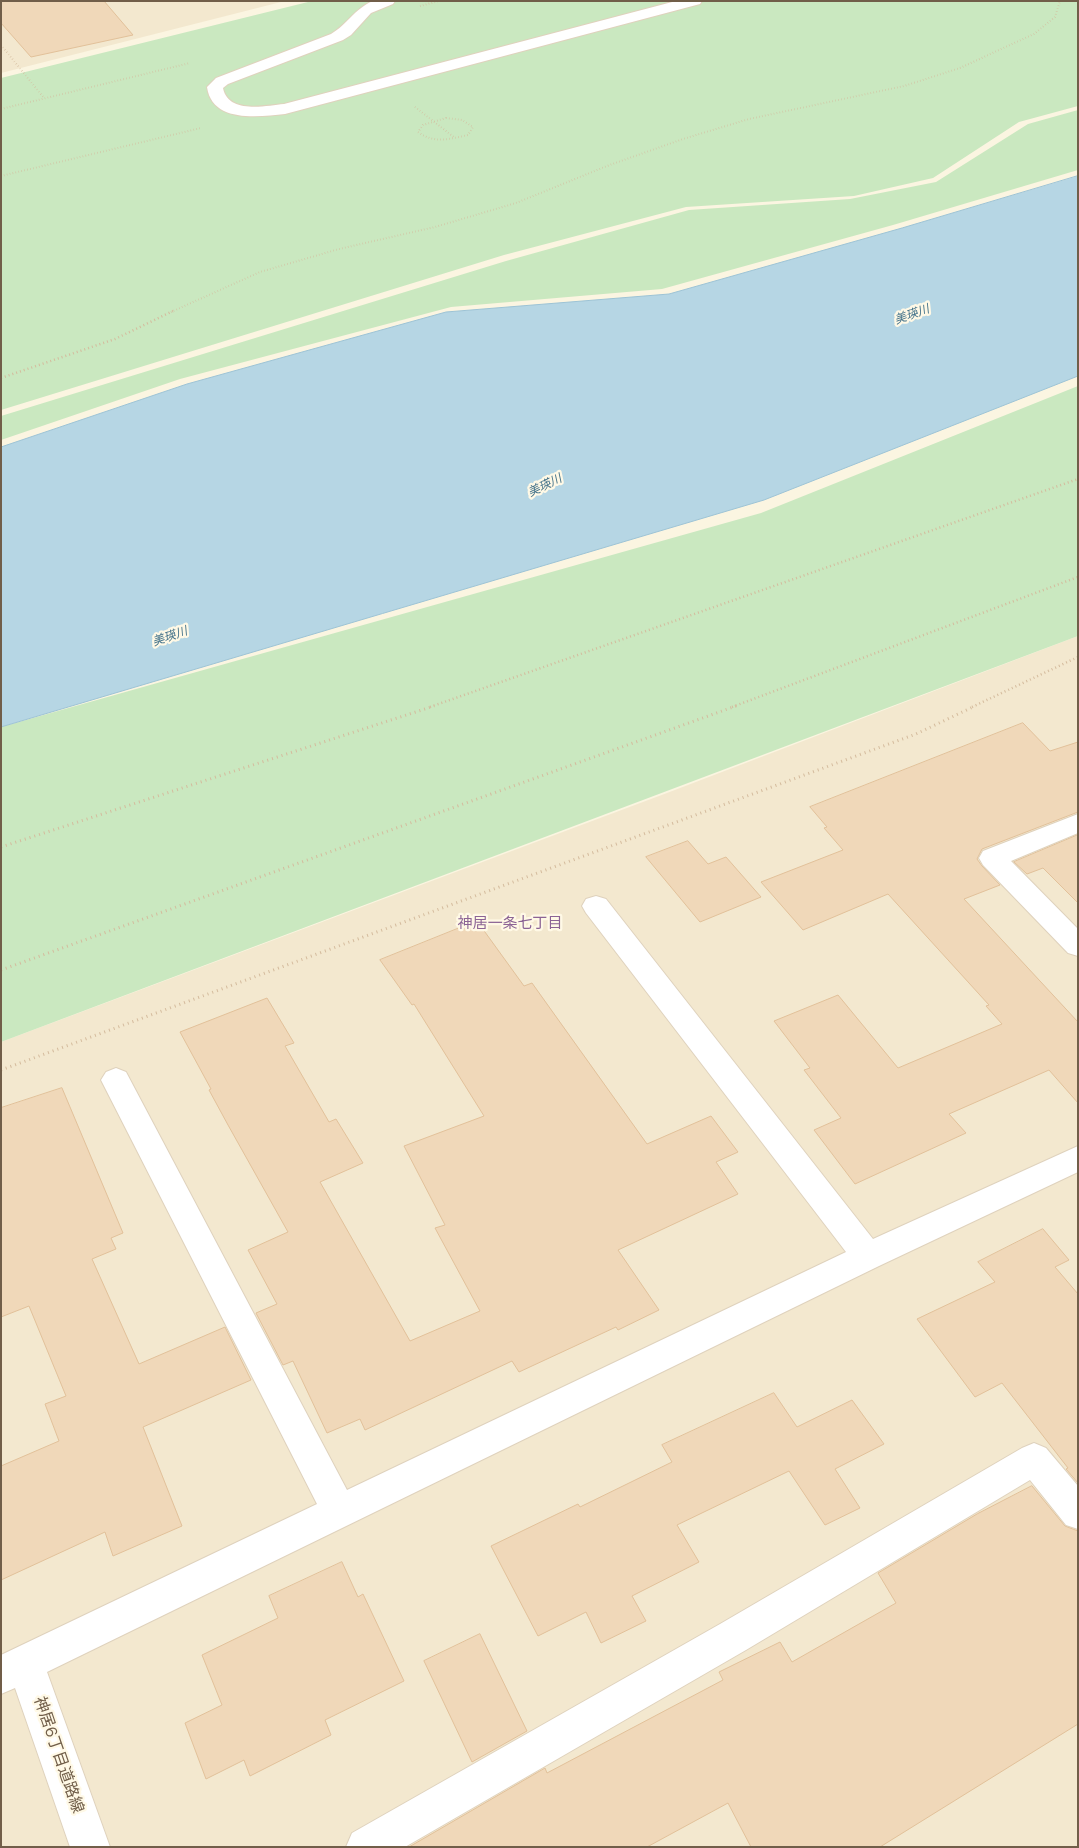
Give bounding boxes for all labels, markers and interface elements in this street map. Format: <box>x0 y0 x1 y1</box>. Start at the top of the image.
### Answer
water label: 美瑛川 <box>893 302 931 328</box>
water label: 美瑛川 <box>526 472 564 500</box>
water label: 美瑛川 <box>151 624 189 650</box>
district label: 神居一条七丁目 <box>458 915 562 933</box>
street label: 神居6丁目道路線 <box>29 1694 87 1816</box>

